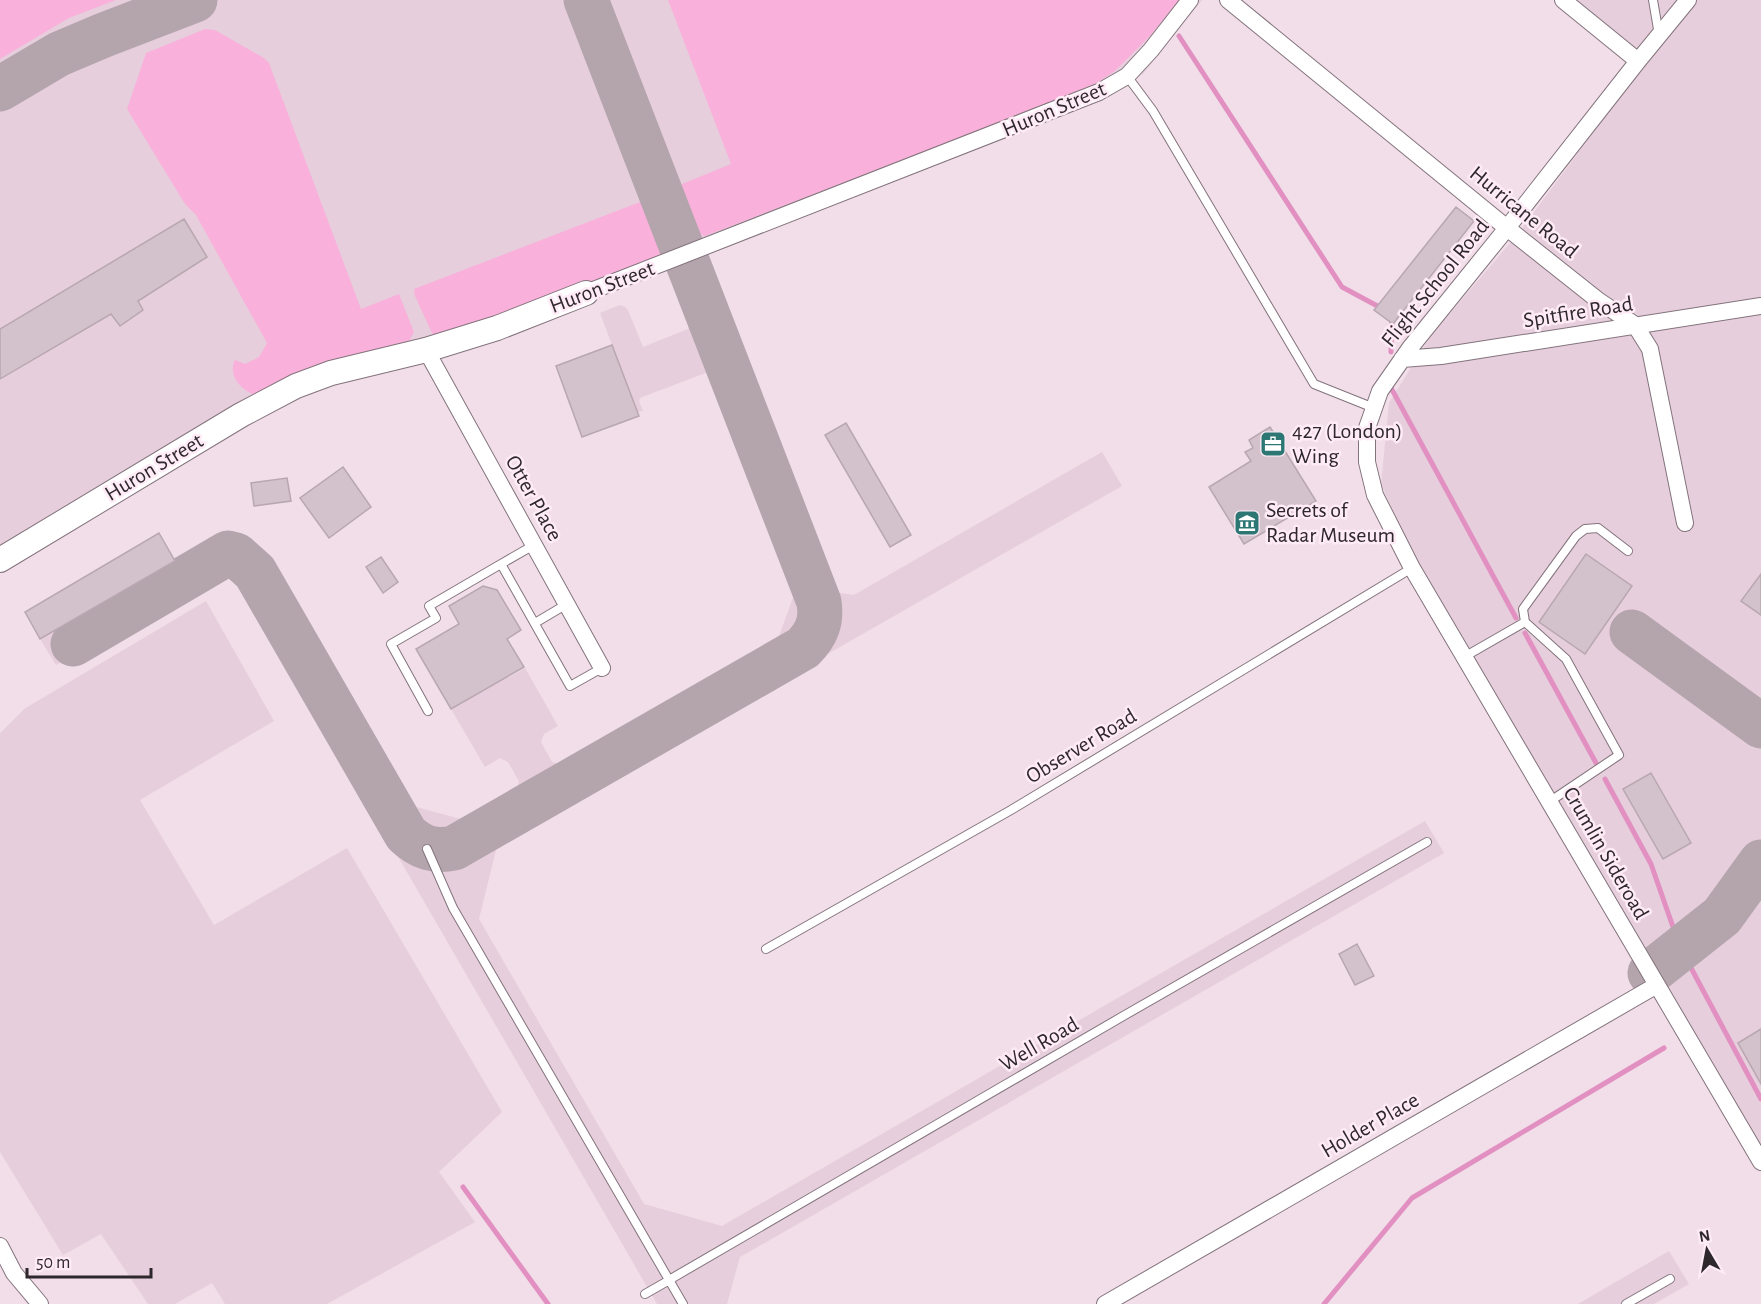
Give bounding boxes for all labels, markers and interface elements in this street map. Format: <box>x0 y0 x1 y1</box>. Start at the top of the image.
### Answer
street label: Huron Street <box>999 77 1109 141</box>
street label: Hurricane Road <box>1466 162 1582 262</box>
street label: Flight School Road <box>1377 215 1493 351</box>
street label: Huron Street <box>547 257 657 317</box>
street label: Spitfire Road <box>1522 292 1634 332</box>
place label: 427 (London) Wing <box>1292 420 1403 467</box>
street label: Huron Street <box>101 429 207 505</box>
office icon: 427 (London) Wing <box>1258 429 1288 459</box>
street label: Otter Place <box>502 451 566 545</box>
place label: Secrets of Radar Museum <box>1266 499 1395 546</box>
museum icon: Secrets of Radar Museum <box>1232 508 1262 538</box>
street label: Observer Road <box>1022 704 1140 788</box>
street label: Crumlin Sideroad <box>1559 783 1653 923</box>
street label: Well Road <box>996 1013 1082 1075</box>
street label: Holder Place <box>1317 1088 1423 1162</box>
north arrow <box>1677 1220 1737 1280</box>
text: N <box>1698 1227 1711 1245</box>
scale bar <box>27 1241 152 1279</box>
text: 50 m <box>36 1254 70 1272</box>

